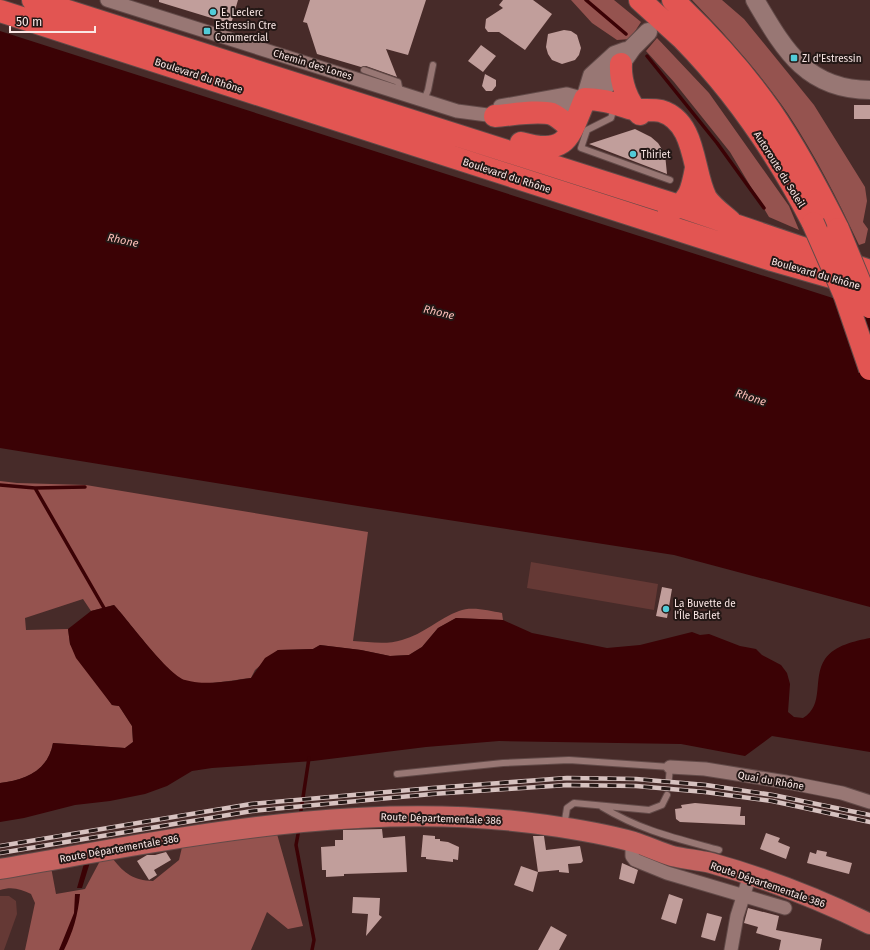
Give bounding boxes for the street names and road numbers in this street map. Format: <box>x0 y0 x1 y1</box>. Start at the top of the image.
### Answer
street label: Chemin des Lones <box>272 47 354 83</box>
street label: Boulevard du Rhône <box>153 56 244 96</box>
street label: Autoroute du Soleil <box>751 129 807 210</box>
street label: Boulevard du Rhône <box>461 156 552 196</box>
street label: Boulevard du Rhône <box>770 256 862 292</box>
street label: Quai du Rhône <box>737 769 805 793</box>
street label: Route Départementale 386 <box>380 811 501 827</box>
street label: Route Départementale 386 <box>59 833 180 865</box>
street label: Route Départementale 386 <box>709 860 827 910</box>

